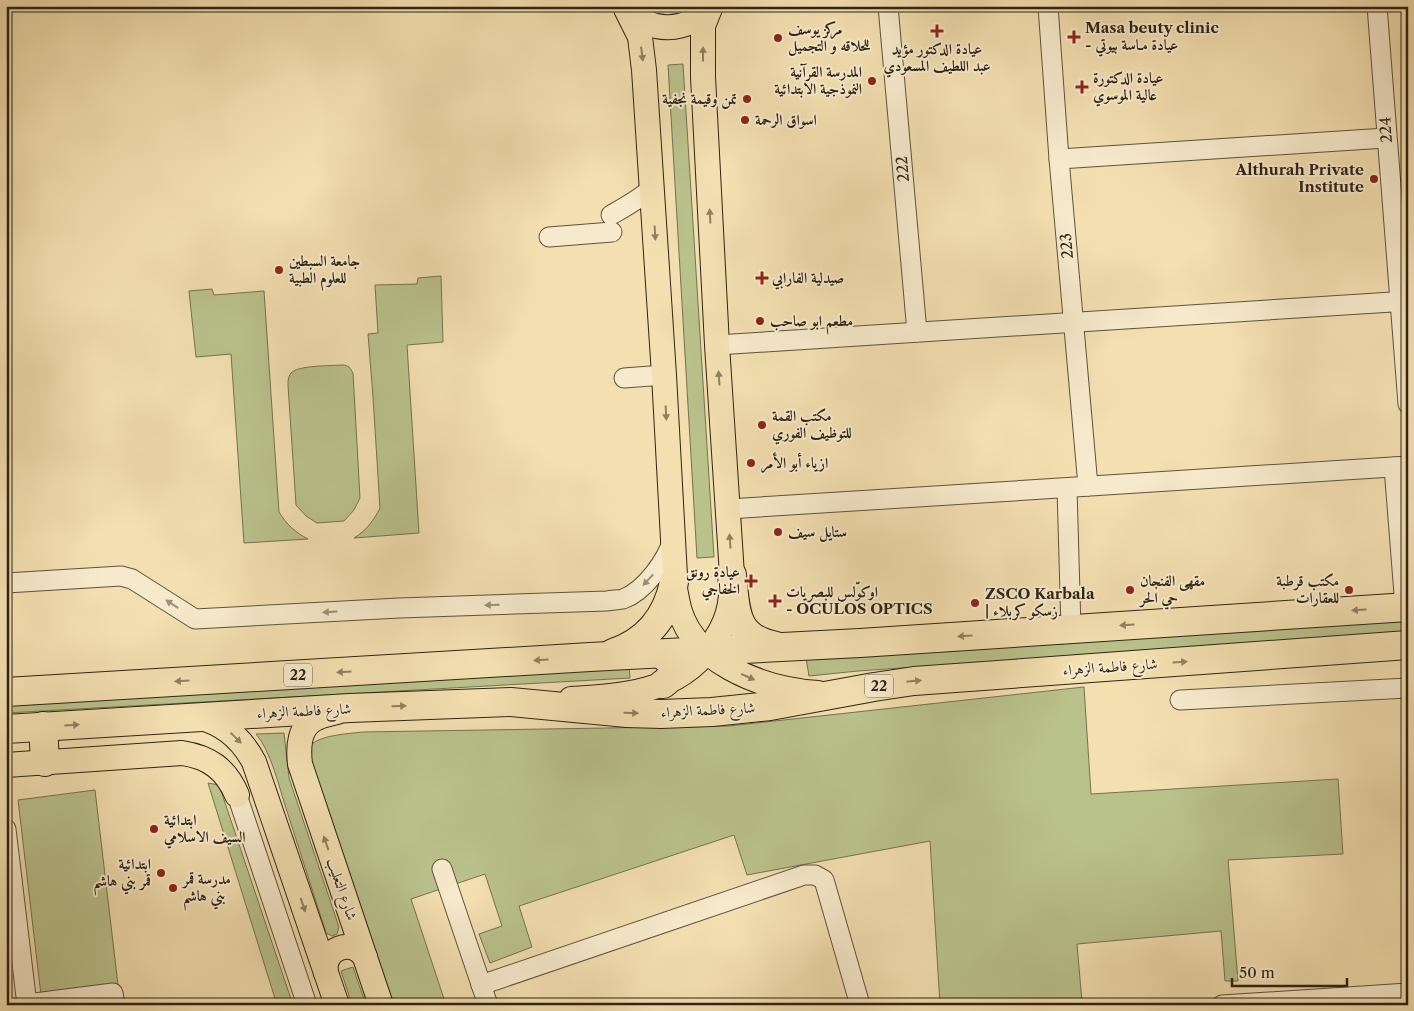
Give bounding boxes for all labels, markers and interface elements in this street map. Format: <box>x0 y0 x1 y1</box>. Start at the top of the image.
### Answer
place label: Masa beuty clinic - عيادة مـاسة بيوتي <box>1085 18 1219 57</box>
place label: مركز يوسف للحلاقه و التجميل <box>788 19 871 57</box>
marker: عيادة الدكتور مؤيد عبد اللطيف المسعودي <box>930 24 944 38</box>
marker: Masa beuty clinic - عيادة مـاسة بيوتي <box>1067 30 1081 44</box>
marker: مركز يوسف للحلاقه و التجميل <box>772 32 784 44</box>
place label: عيادة الدكتور مؤيد عبد اللطيف المسعودي <box>883 39 991 78</box>
one-way arrow <box>639 46 647 62</box>
one-way arrow <box>699 46 707 62</box>
place label: المدرسة القرآنية النموذجية الابتدائية <box>774 62 862 98</box>
place label: عيادة الدكتورة عالية الموسوي <box>1093 68 1163 107</box>
marker: المدرسة القرآنية النموذجية الابتدائية <box>866 75 878 87</box>
marker: عيادة الدكتورة عالية الموسوي <box>1075 80 1089 94</box>
place label: تمن وقيمة نجفية <box>662 89 737 110</box>
marker: تمن وقيمة نجفية <box>741 93 753 105</box>
place label: اسواق الرحمة <box>755 110 817 129</box>
marker: اسواق الرحمة <box>739 114 751 126</box>
street label: 224 <box>1375 116 1396 144</box>
street label: 222 <box>892 155 913 183</box>
place label: Althurah Private Institute <box>1235 160 1364 196</box>
marker: Althurah Private Institute <box>1368 173 1380 185</box>
one-way arrow <box>705 208 713 224</box>
one-way arrow <box>652 226 660 242</box>
street label: 223 <box>1056 233 1077 260</box>
place label: جامعة السبطين للعلوم الطبية <box>289 251 360 291</box>
marker: جامعة السبطين للعلوم الطبية <box>273 264 285 276</box>
place label: صيدلية الفارابي <box>771 268 844 290</box>
marker: صيدلية الفارابي <box>756 272 768 284</box>
place label: مطعم ابو صاحب <box>770 311 853 335</box>
marker: مطعم ابو صاحب <box>754 315 766 327</box>
one-way arrow <box>715 370 723 386</box>
one-way arrow <box>662 405 670 421</box>
place label: مكتب القمة للتوظيف الفوري <box>772 406 852 445</box>
marker: مكتب القمة للتوظيف الفوري <box>756 419 768 431</box>
place label: ازياء أبو الأمر <box>761 452 828 473</box>
marker: ازياء أبو الأمر <box>745 457 757 469</box>
place label: ستايل سيف <box>788 522 847 543</box>
marker: ستايل سيف <box>772 526 784 538</box>
one-way arrow <box>726 532 734 548</box>
place label: عيادة رونق الخفاجي <box>686 562 740 601</box>
place label: مقهى الفنجان حي الحر <box>1138 571 1205 610</box>
place label: مكتب قرطبة للعقارات <box>1276 571 1339 607</box>
one-way arrow <box>642 574 654 586</box>
marker: عيادة رونق الخفاجي <box>744 574 758 588</box>
place label: اوكوّلس للبصريات - OCULOS OPTICS <box>786 581 933 618</box>
place label: ZSCO Karbala | زسكو كربلاء <box>985 584 1095 621</box>
marker: مقهى الفنجان حي الحر <box>1124 584 1136 596</box>
marker: مكتب قرطبة للعقارات <box>1343 584 1355 596</box>
marker: اوكوّلس للبصريات - OCULOS OPTICS <box>768 594 782 608</box>
marker: ZSCO Karbala | زسكو كربلاء <box>969 597 981 609</box>
one-way arrow <box>165 599 178 609</box>
one-way arrow <box>484 602 500 610</box>
one-way arrow <box>1351 606 1367 614</box>
one-way arrow <box>321 609 337 617</box>
one-way arrow <box>1119 622 1135 630</box>
one-way arrow <box>957 633 973 641</box>
street label: شارع فاطمة الزهراء <box>1062 654 1158 683</box>
one-way arrow <box>533 657 549 665</box>
one-way arrow <box>1173 657 1189 665</box>
road number: 22 <box>284 664 312 686</box>
one-way arrow <box>336 668 352 676</box>
one-way arrow <box>741 673 755 681</box>
road number: 22 <box>865 674 893 698</box>
one-way arrow <box>906 677 922 685</box>
one-way arrow <box>174 678 190 686</box>
street label: شارع فاطمة الزهراء <box>660 698 756 725</box>
street label: شارع فاطمة الزهراء <box>256 699 352 726</box>
one-way arrow <box>391 702 407 710</box>
one-way arrow <box>623 709 639 717</box>
one-way arrow <box>65 720 81 728</box>
one-way arrow <box>230 732 242 744</box>
place label: ابتدائية السيف الاسلامي <box>163 810 246 849</box>
marker: ابتدائية السيف الاسلامي <box>148 823 160 835</box>
one-way arrow <box>322 835 329 850</box>
place label: ابتدائية قمر بني هاشم <box>93 854 151 896</box>
street label: شارع التعليب <box>319 855 362 924</box>
marker: ابتدائية قمر بني هاشم <box>155 867 167 879</box>
place label: مدرسة قمر بني هاشم <box>181 869 231 911</box>
marker: مدرسة قمر بني هاشم <box>167 882 179 894</box>
one-way arrow <box>300 897 307 912</box>
scale bar <box>1232 956 1346 988</box>
text: 50 m <box>1239 963 1275 982</box>

